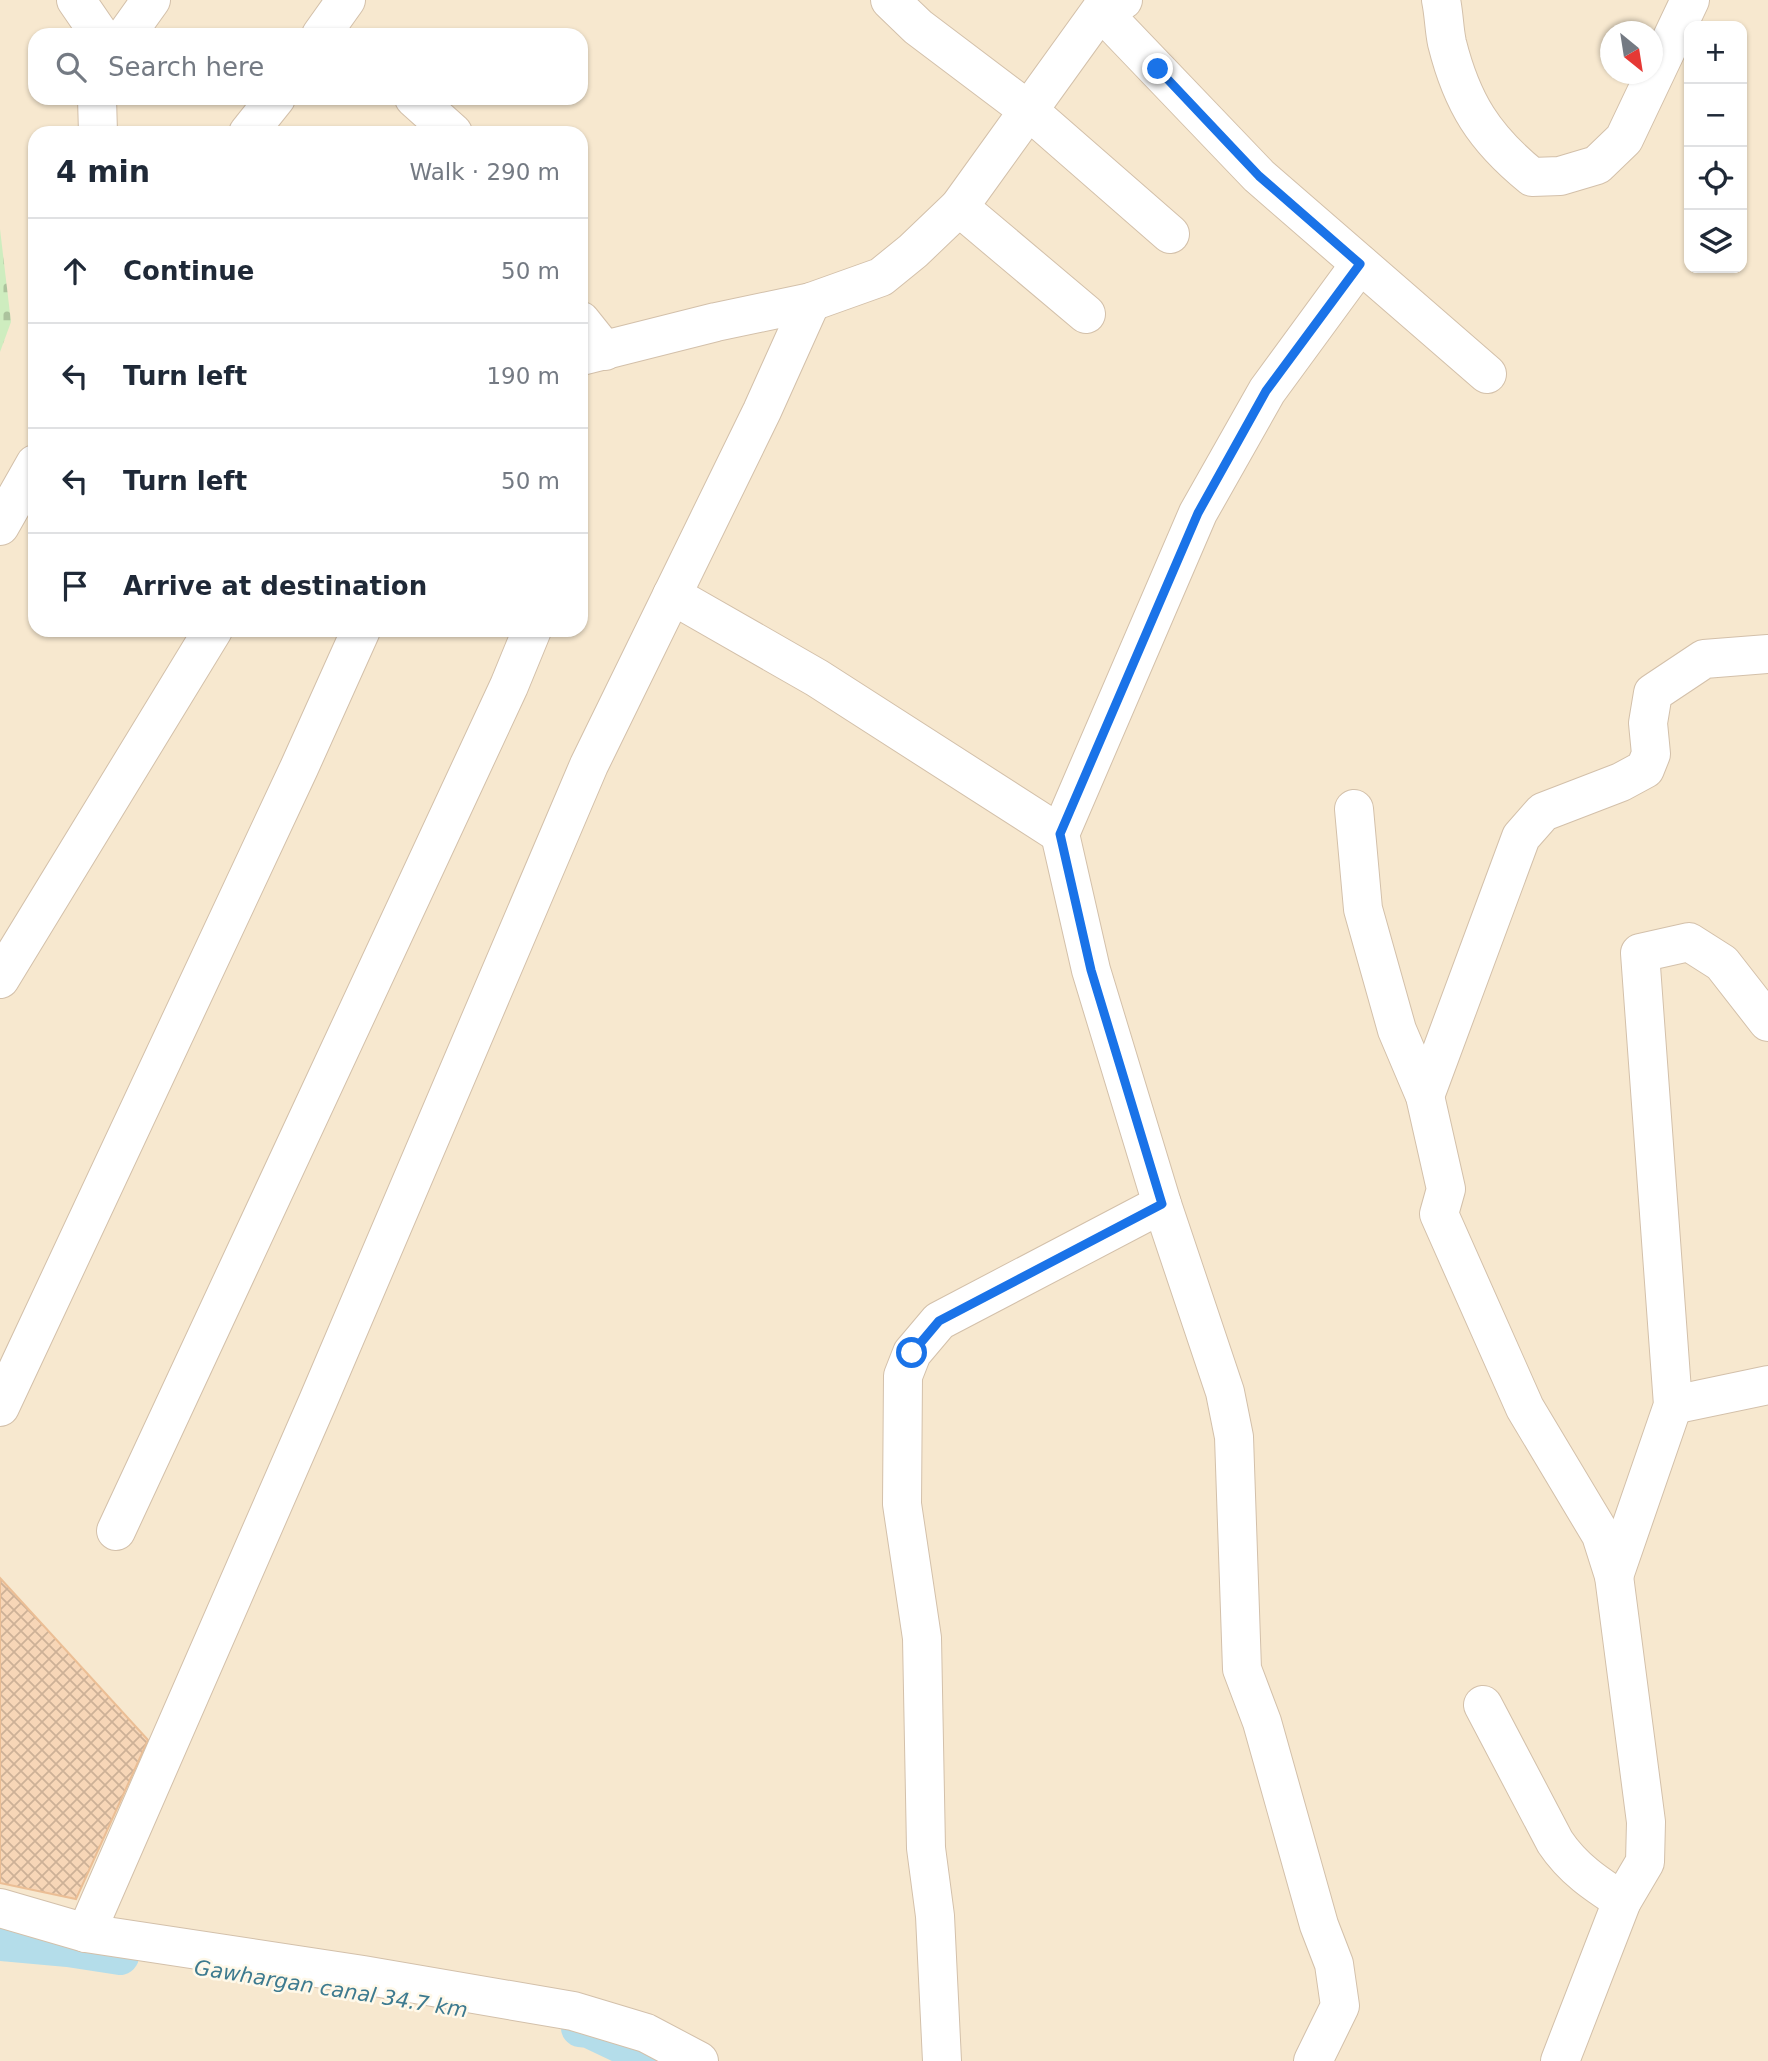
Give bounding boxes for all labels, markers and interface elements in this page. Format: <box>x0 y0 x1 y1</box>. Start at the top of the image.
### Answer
north arrow <box>1600 21 1663 84</box>
map controls <box>1684 21 1747 273</box>
button: + <box>1684 21 1747 84</box>
search box <box>28 28 588 105</box>
icon: search <box>52 48 90 86</box>
text: Search here <box>108 52 264 82</box>
route end <box>1142 53 1173 84</box>
button: − <box>1684 84 1747 147</box>
button: locate <box>1684 147 1747 210</box>
text: 4 min <box>56 154 150 189</box>
text: Walk · 290 m <box>409 159 560 185</box>
button: layers <box>1684 210 1747 273</box>
icon: ahead <box>56 252 94 290</box>
text: Continue <box>123 256 254 286</box>
text: 50 m <box>501 258 560 284</box>
icon: left <box>56 357 94 395</box>
text: Turn left <box>123 361 247 391</box>
text: 190 m <box>486 363 560 389</box>
icon: left <box>56 462 94 500</box>
text: Turn left <box>123 466 247 496</box>
text: 50 m <box>501 468 560 494</box>
icon: arrive <box>56 567 94 605</box>
text: Arrive at destination <box>123 571 427 601</box>
route start <box>896 1337 927 1368</box>
water label: Gawhargan canal 34.7 km <box>193 1956 469 2022</box>

